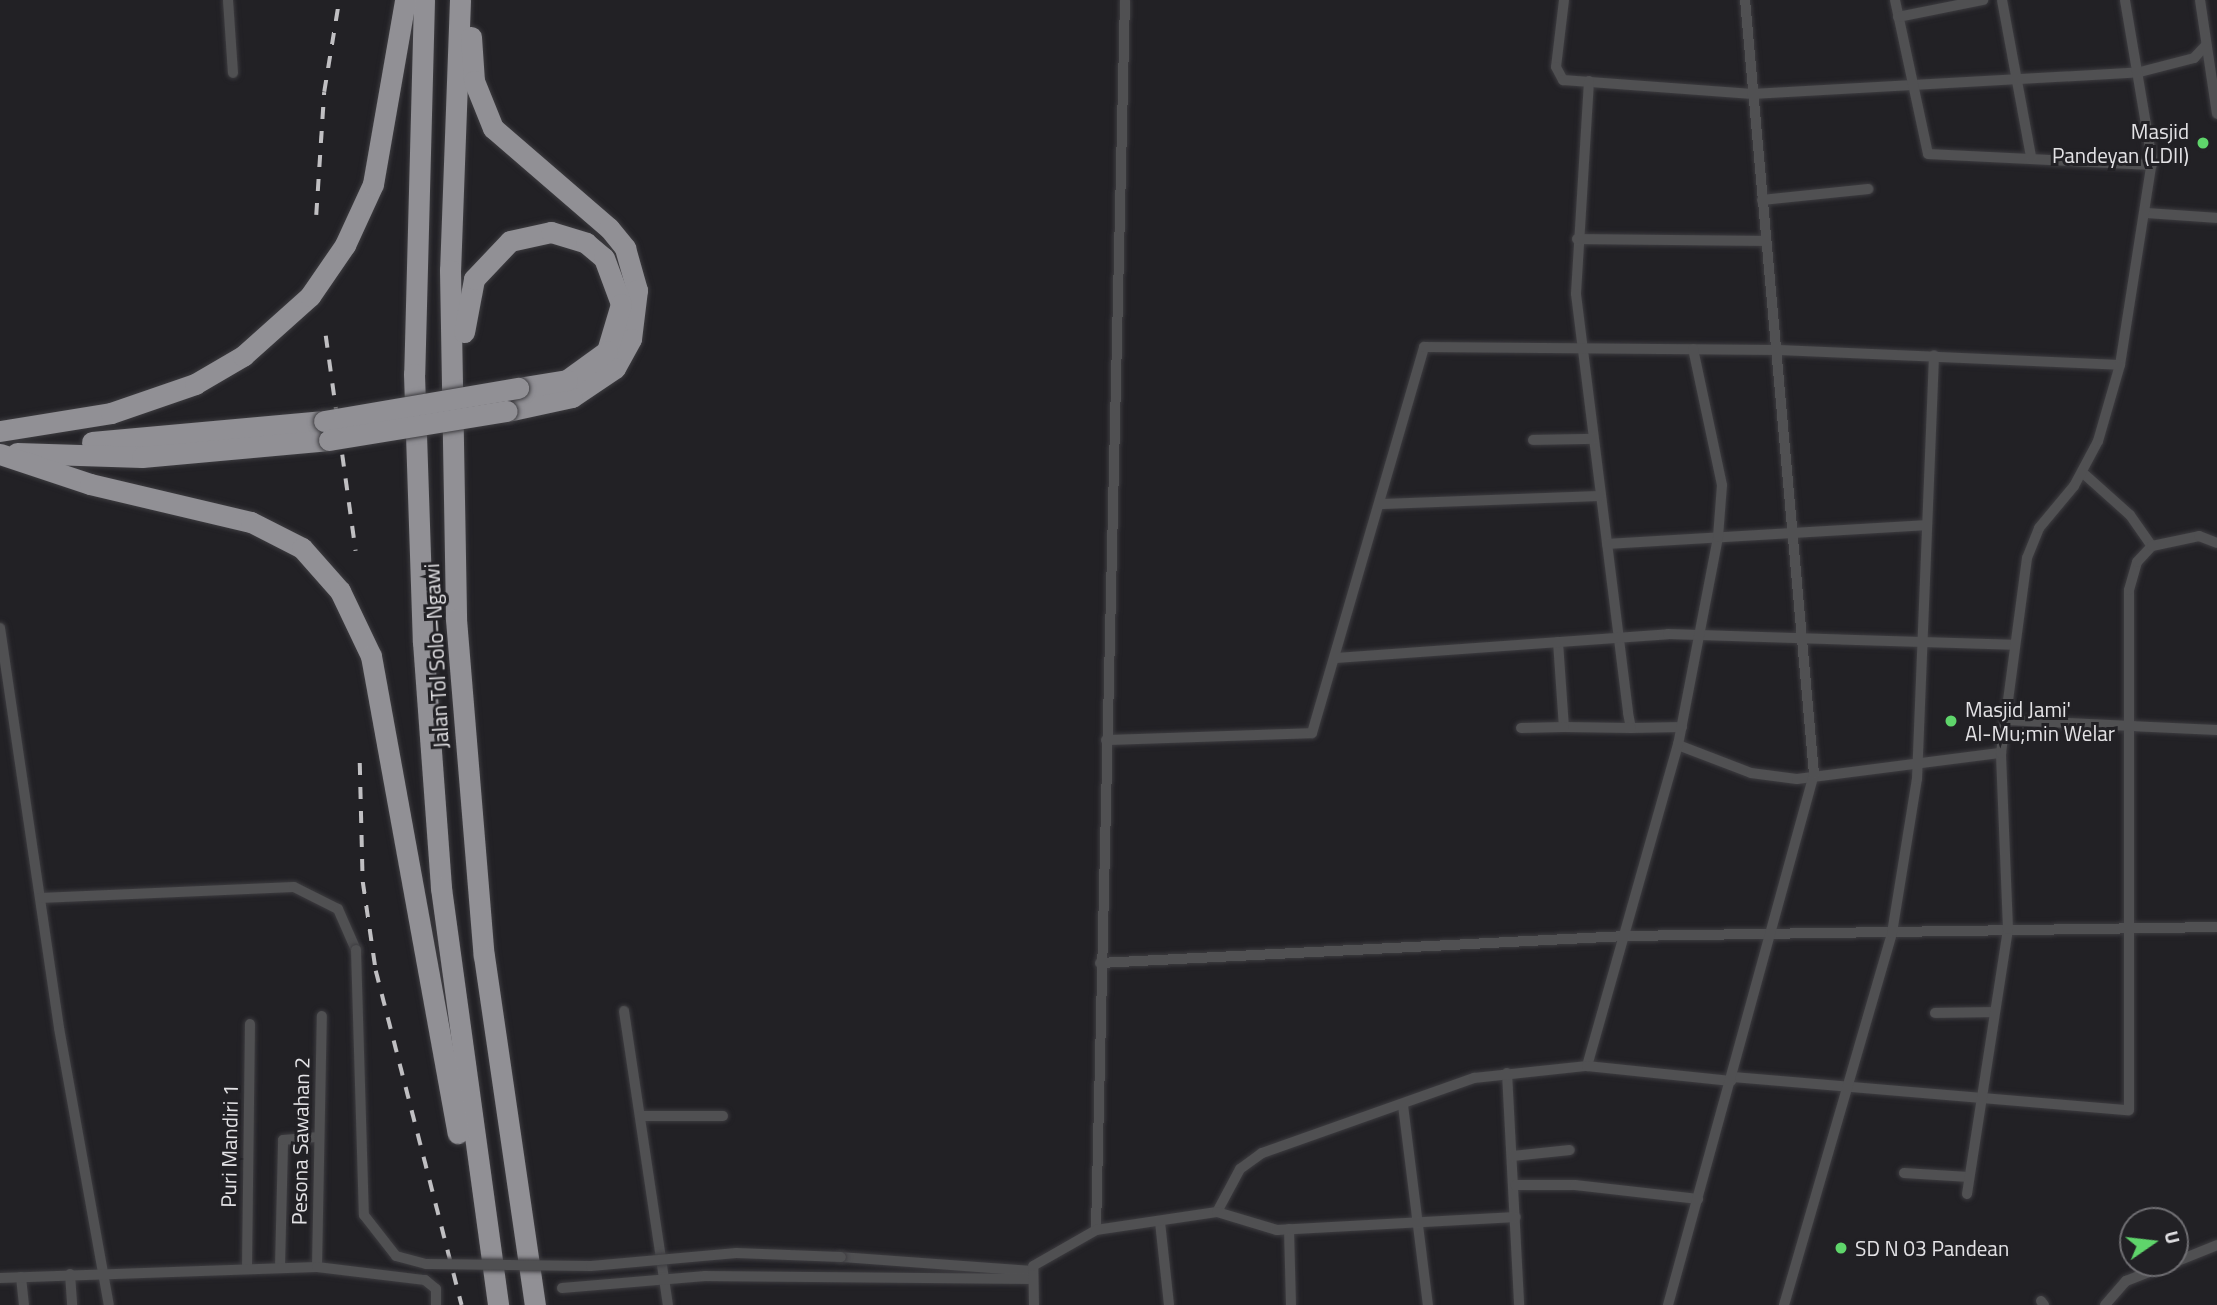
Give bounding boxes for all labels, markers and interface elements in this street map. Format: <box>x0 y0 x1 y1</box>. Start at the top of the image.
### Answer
place label: Masjid Pandeyan (LDII) <box>2052 118 2189 168</box>
marker: Masjid Pandeyan (LDII) <box>2195 135 2211 151</box>
street label: Jalan Tol Solo–Ngawi <box>419 563 453 749</box>
place label: Masjid Jami' Al-Mu;min Welar <box>1965 696 2115 746</box>
marker: Masjid Jami' Al-Mu;min Welar <box>1943 713 1959 729</box>
street label: Pesona Sawahan 2 <box>286 1057 314 1225</box>
street label: Puri Mandiri 1 <box>215 1084 243 1208</box>
north arrow <box>2119 1207 2189 1277</box>
text: U <box>2157 1228 2188 1247</box>
place label: SD N 03 Pandean <box>1855 1235 2009 1261</box>
marker: SD N 03 Pandean <box>1833 1240 1849 1256</box>

